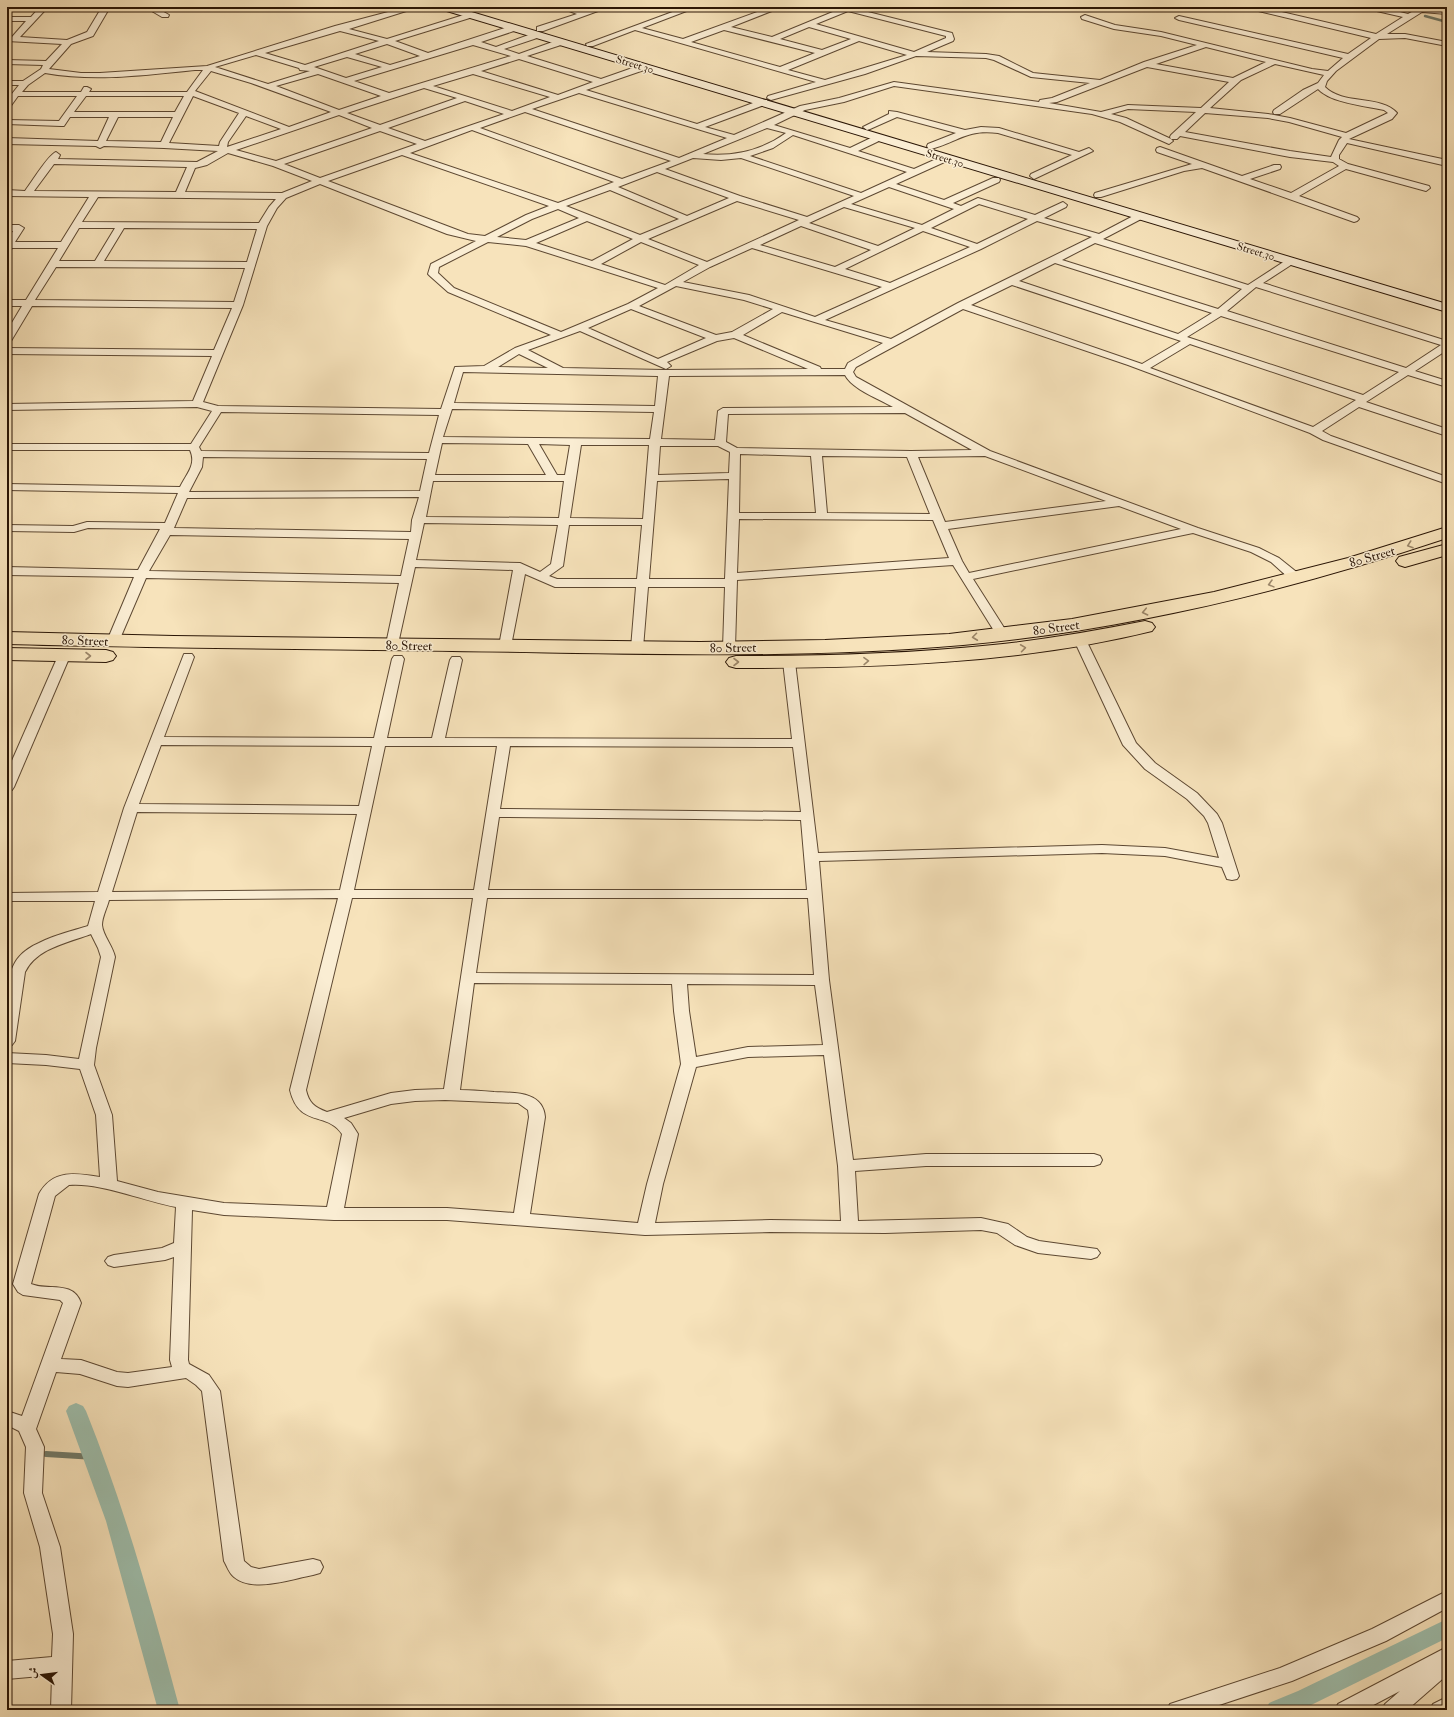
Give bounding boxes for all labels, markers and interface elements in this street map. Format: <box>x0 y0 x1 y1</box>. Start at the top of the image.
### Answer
street label: Street 30 <box>614 53 656 76</box>
street label: Street 30 <box>924 147 966 170</box>
street label: Street 30 <box>1235 240 1277 263</box>
one-way arrow <box>1407 540 1414 549</box>
street label: 80 Street <box>1348 543 1397 571</box>
one-way arrow <box>1268 579 1275 588</box>
one-way arrow <box>1142 608 1148 616</box>
street label: 80 Street <box>1032 617 1080 639</box>
street label: 80 Street <box>61 632 109 650</box>
one-way arrow <box>972 633 978 642</box>
street label: 80 Street <box>385 638 433 654</box>
street label: 80 Street <box>709 640 757 656</box>
one-way arrow <box>1020 644 1026 653</box>
one-way arrow <box>85 652 91 660</box>
one-way arrow <box>863 657 869 665</box>
one-way arrow <box>733 658 739 666</box>
north arrow <box>22 1655 62 1695</box>
text: ش <box>25 1666 40 1680</box>

